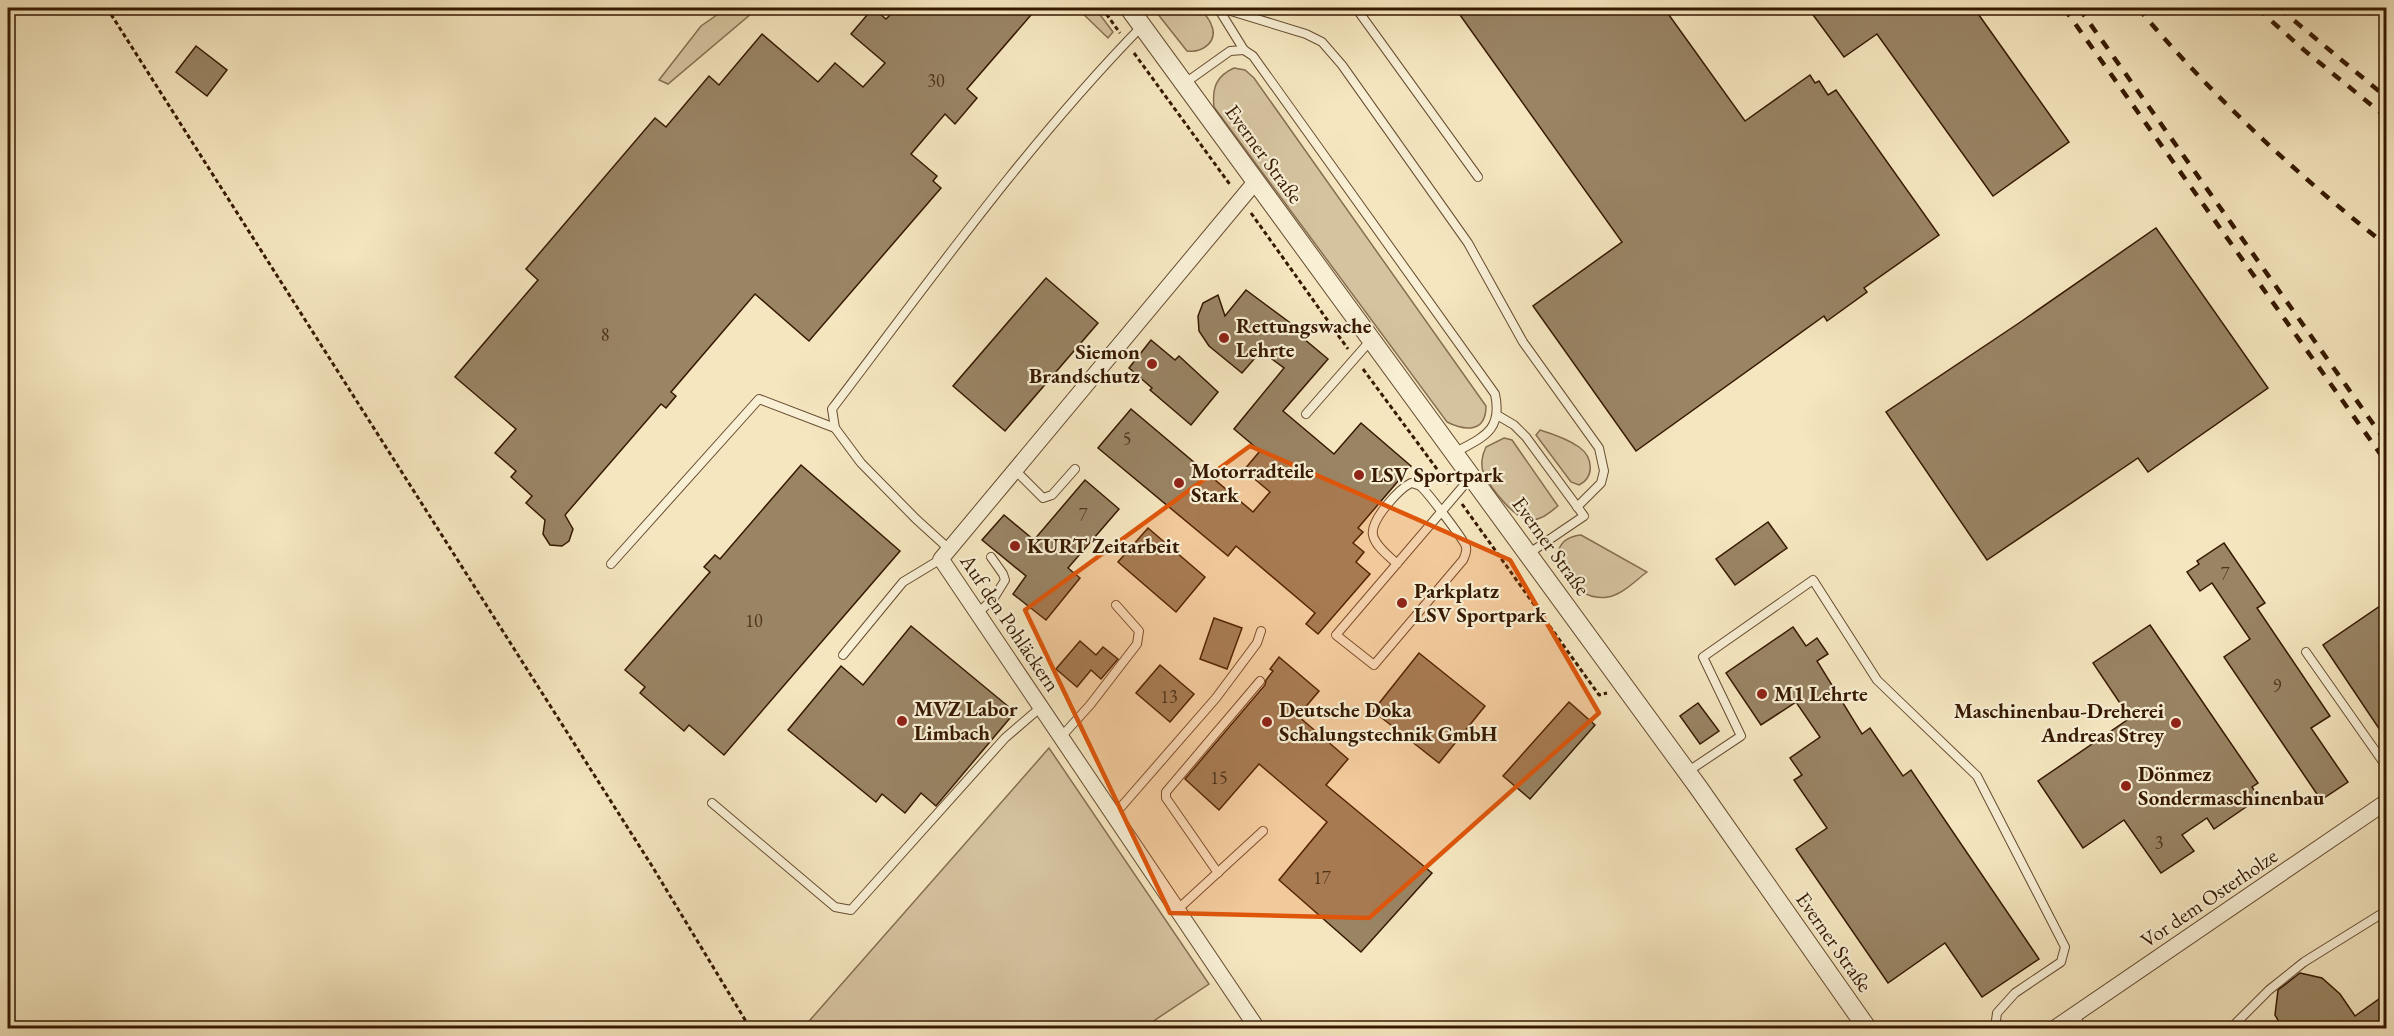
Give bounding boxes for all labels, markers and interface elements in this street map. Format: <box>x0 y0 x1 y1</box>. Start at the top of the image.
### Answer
house number: 30 <box>927 69 945 92</box>
street label: Everner Straße <box>1219 99 1309 209</box>
place label: Rettungswache Lehrte <box>1236 312 1372 363</box>
house number: 8 <box>601 323 609 346</box>
marker: Rettungswache Lehrte <box>1217 331 1231 345</box>
place label: Siemon Brandschutz <box>1029 338 1140 389</box>
marker: Siemon Brandschutz <box>1145 357 1159 371</box>
house number: 5 <box>1123 427 1131 450</box>
place label: Motorradteile Stark <box>1191 457 1314 508</box>
place label: LSV Sportpark <box>1371 461 1504 488</box>
marker: LSV Sportpark <box>1352 468 1366 482</box>
marker: Motorradteile Stark <box>1172 476 1186 490</box>
street label: Everner Straße <box>1506 491 1596 601</box>
house number: 7 <box>1079 503 1088 526</box>
place label: KURT Zeitarbeit <box>1027 532 1180 559</box>
marker: KURT Zeitarbeit <box>1008 539 1022 553</box>
street label: Auf den Pohläckern <box>954 548 1066 697</box>
house number: 7 <box>2221 562 2230 585</box>
place label: Parkplatz LSV Sportpark <box>1414 577 1547 628</box>
marker: Parkplatz LSV Sportpark <box>1395 596 1409 610</box>
house number: 10 <box>745 609 763 632</box>
house number: 9 <box>2273 674 2282 697</box>
place label: M1 Lehrte <box>1774 680 1868 707</box>
house number: 13 <box>1160 685 1178 708</box>
marker: M1 Lehrte <box>1755 687 1769 701</box>
place label: MVZ Labor Limbach <box>914 695 1018 746</box>
place label: Deutsche Doka Schalungstechnik GmbH <box>1279 696 1498 747</box>
place label: Maschinenbau-Dreherei Andreas Strey <box>1954 697 2165 748</box>
marker: MVZ Labor Limbach <box>895 714 909 728</box>
marker: Deutsche Doka Schalungstechnik GmbH <box>1260 715 1274 729</box>
marker: Maschinenbau-Dreherei Andreas Strey <box>2169 716 2183 730</box>
place label: Dönmez Sondermaschinenbau <box>2138 760 2325 811</box>
house number: 15 <box>1210 766 1228 789</box>
marker: Dönmez Sondermaschinenbau <box>2119 779 2133 793</box>
house number: 3 <box>2155 831 2163 854</box>
street label: Vor dem Osterholze <box>2135 842 2282 953</box>
house number: 17 <box>1313 866 1331 889</box>
street label: Everner Straße <box>1790 886 1879 997</box>

